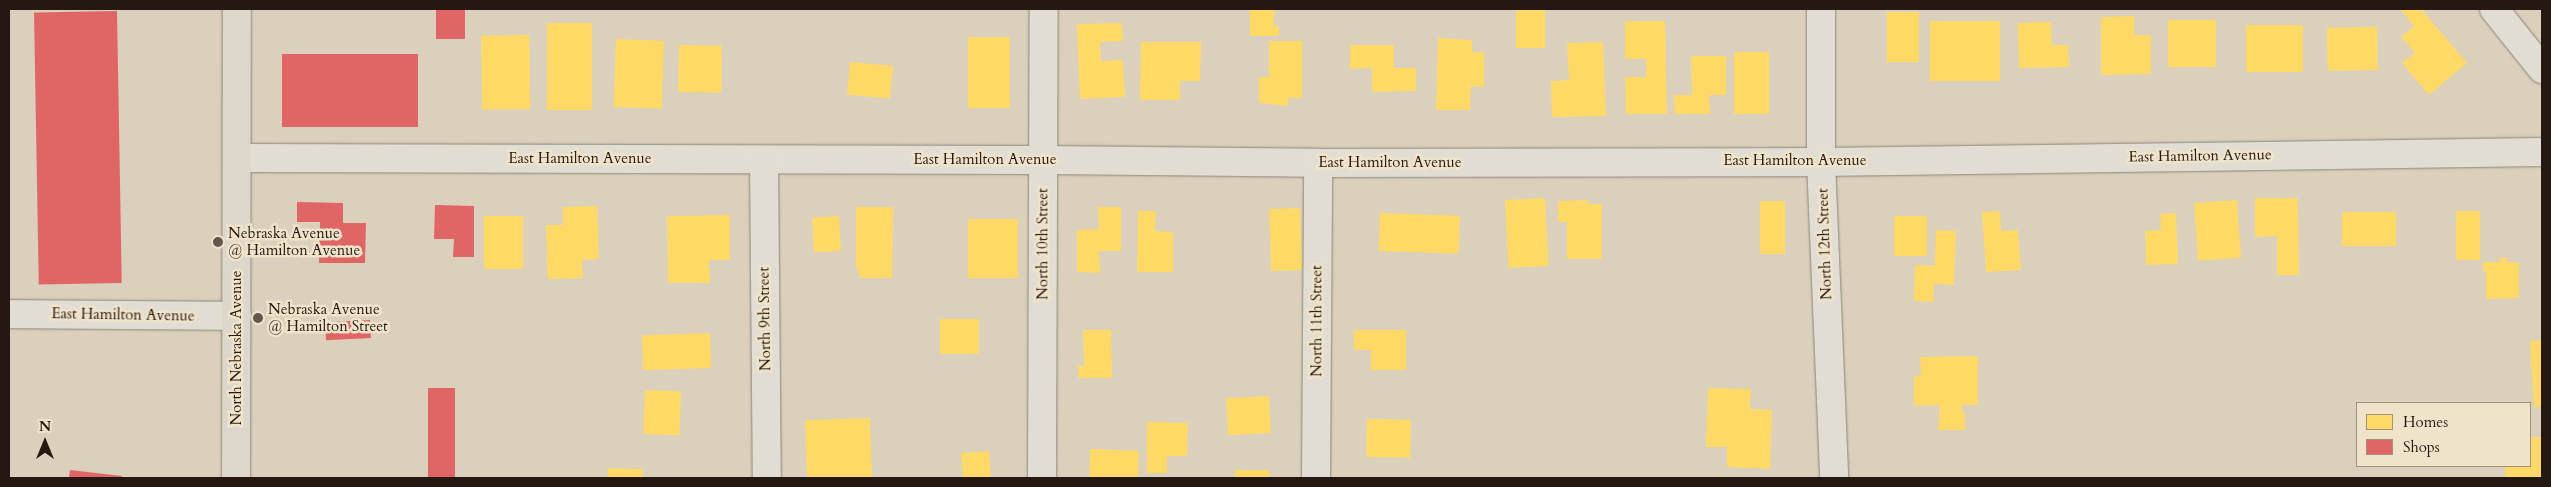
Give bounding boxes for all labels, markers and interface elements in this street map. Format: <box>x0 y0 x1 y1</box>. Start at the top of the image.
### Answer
street label: East Hamilton Avenue <box>2128 146 2272 166</box>
street label: East Hamilton Avenue <box>508 150 652 168</box>
street label: East Hamilton Avenue <box>913 151 1057 169</box>
street label: East Hamilton Avenue <box>1723 152 1867 170</box>
street label: East Hamilton Avenue <box>1318 154 1462 172</box>
street label: North 10th Street <box>1034 188 1052 300</box>
street label: North 12th Street <box>1814 188 1836 300</box>
place label: Nebraska Avenue @ Hamilton Avenue <box>228 224 360 259</box>
marker: Nebraska Avenue @ Hamilton Avenue <box>212 236 224 248</box>
street label: North 11th Street <box>1308 265 1326 377</box>
street label: North 9th Street <box>755 267 775 371</box>
street label: North Nebraska Avenue <box>228 270 246 426</box>
place label: Nebraska Avenue @ Hamilton Street <box>268 300 388 335</box>
street label: East Hamilton Avenue <box>51 305 195 325</box>
marker: Nebraska Avenue @ Hamilton Street <box>252 312 264 324</box>
legend <box>2356 402 2531 467</box>
text: Homes <box>2403 412 2448 432</box>
north arrow <box>20 417 70 467</box>
text: N <box>39 417 51 436</box>
text: Shops <box>2403 437 2440 457</box>

